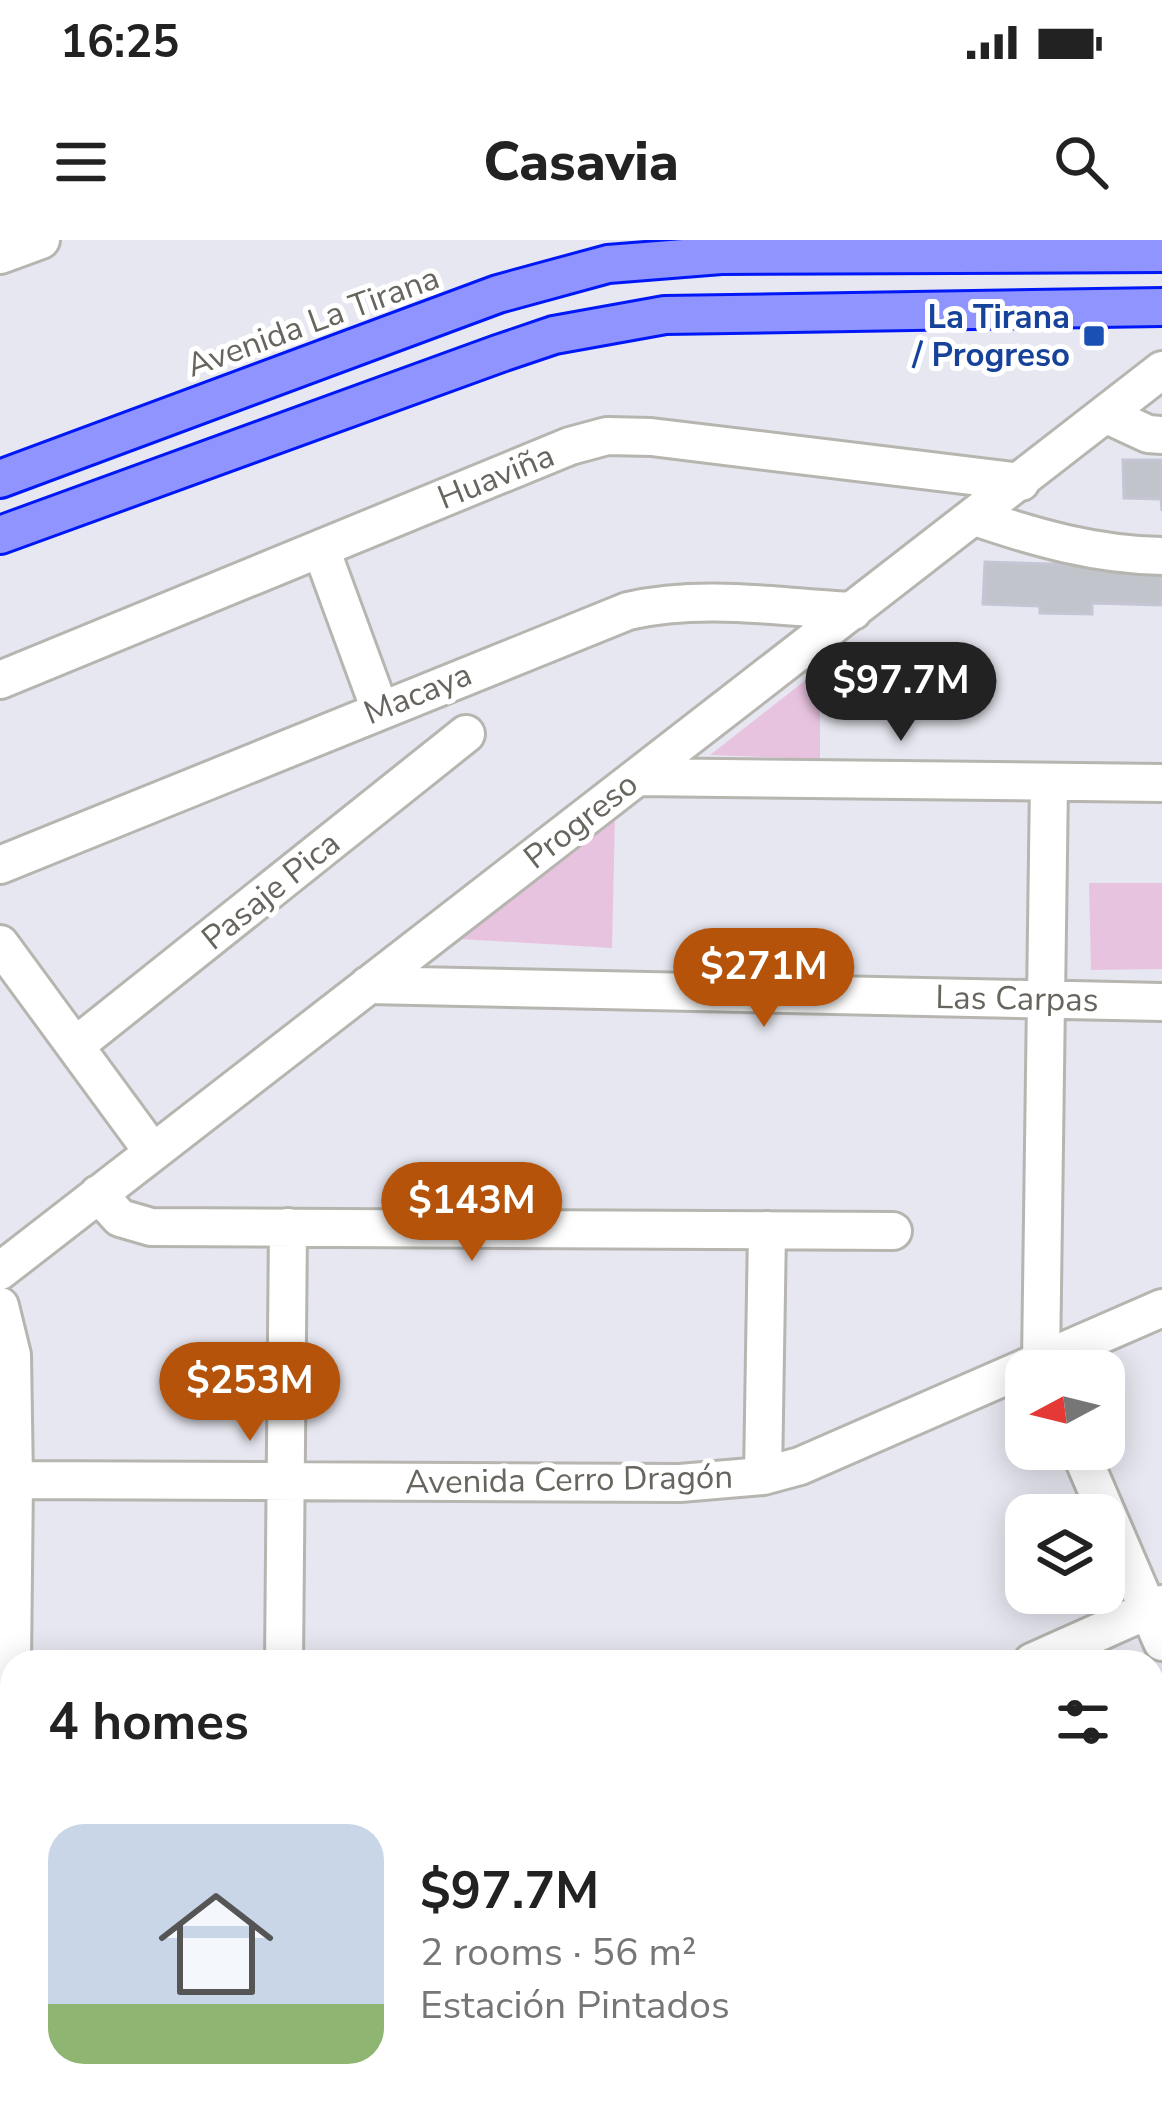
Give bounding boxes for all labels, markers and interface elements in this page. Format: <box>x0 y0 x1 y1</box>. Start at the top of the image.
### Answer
text: 16:25 <box>60 12 179 73</box>
text: Casavia <box>483 125 679 199</box>
icon: menu <box>48 129 114 195</box>
icon: search <box>1048 129 1114 195</box>
street label: Avenida La Tirana <box>180 255 446 389</box>
place label: La Tirana / Progreso <box>911 295 1070 378</box>
marker: La Tirana / Progreso <box>1081 323 1107 349</box>
street label: Huaviña <box>431 433 561 521</box>
pin: $97.7M <box>803 642 999 744</box>
street label: Macaya <box>358 652 478 736</box>
text: $97.7M <box>832 654 970 707</box>
street label: Progreso <box>515 762 647 880</box>
street label: Pasaje Pica <box>192 821 350 961</box>
pin: $271M <box>680 928 848 1030</box>
text: $271M <box>700 940 828 993</box>
street label: Las Carpas <box>935 975 1099 1023</box>
pin: $143M <box>388 1162 556 1264</box>
text: $143M <box>408 1174 536 1227</box>
pin: $253M <box>166 1342 334 1444</box>
north arrow <box>1005 1350 1125 1470</box>
map controls <box>1005 1350 1125 1614</box>
text: $253M <box>186 1354 314 1407</box>
street label: Avenida Cerro Dragón <box>405 1455 733 1505</box>
button: layers <box>1005 1494 1125 1614</box>
text: 4 homes <box>48 1687 249 1757</box>
icon: filters <box>1050 1689 1116 1755</box>
text: $97.7M <box>420 1856 599 1926</box>
icon: home <box>144 1872 288 2016</box>
text: 2 rooms · 56 m² <box>420 1926 697 1979</box>
text: Estación Pintados <box>420 1979 730 2032</box>

